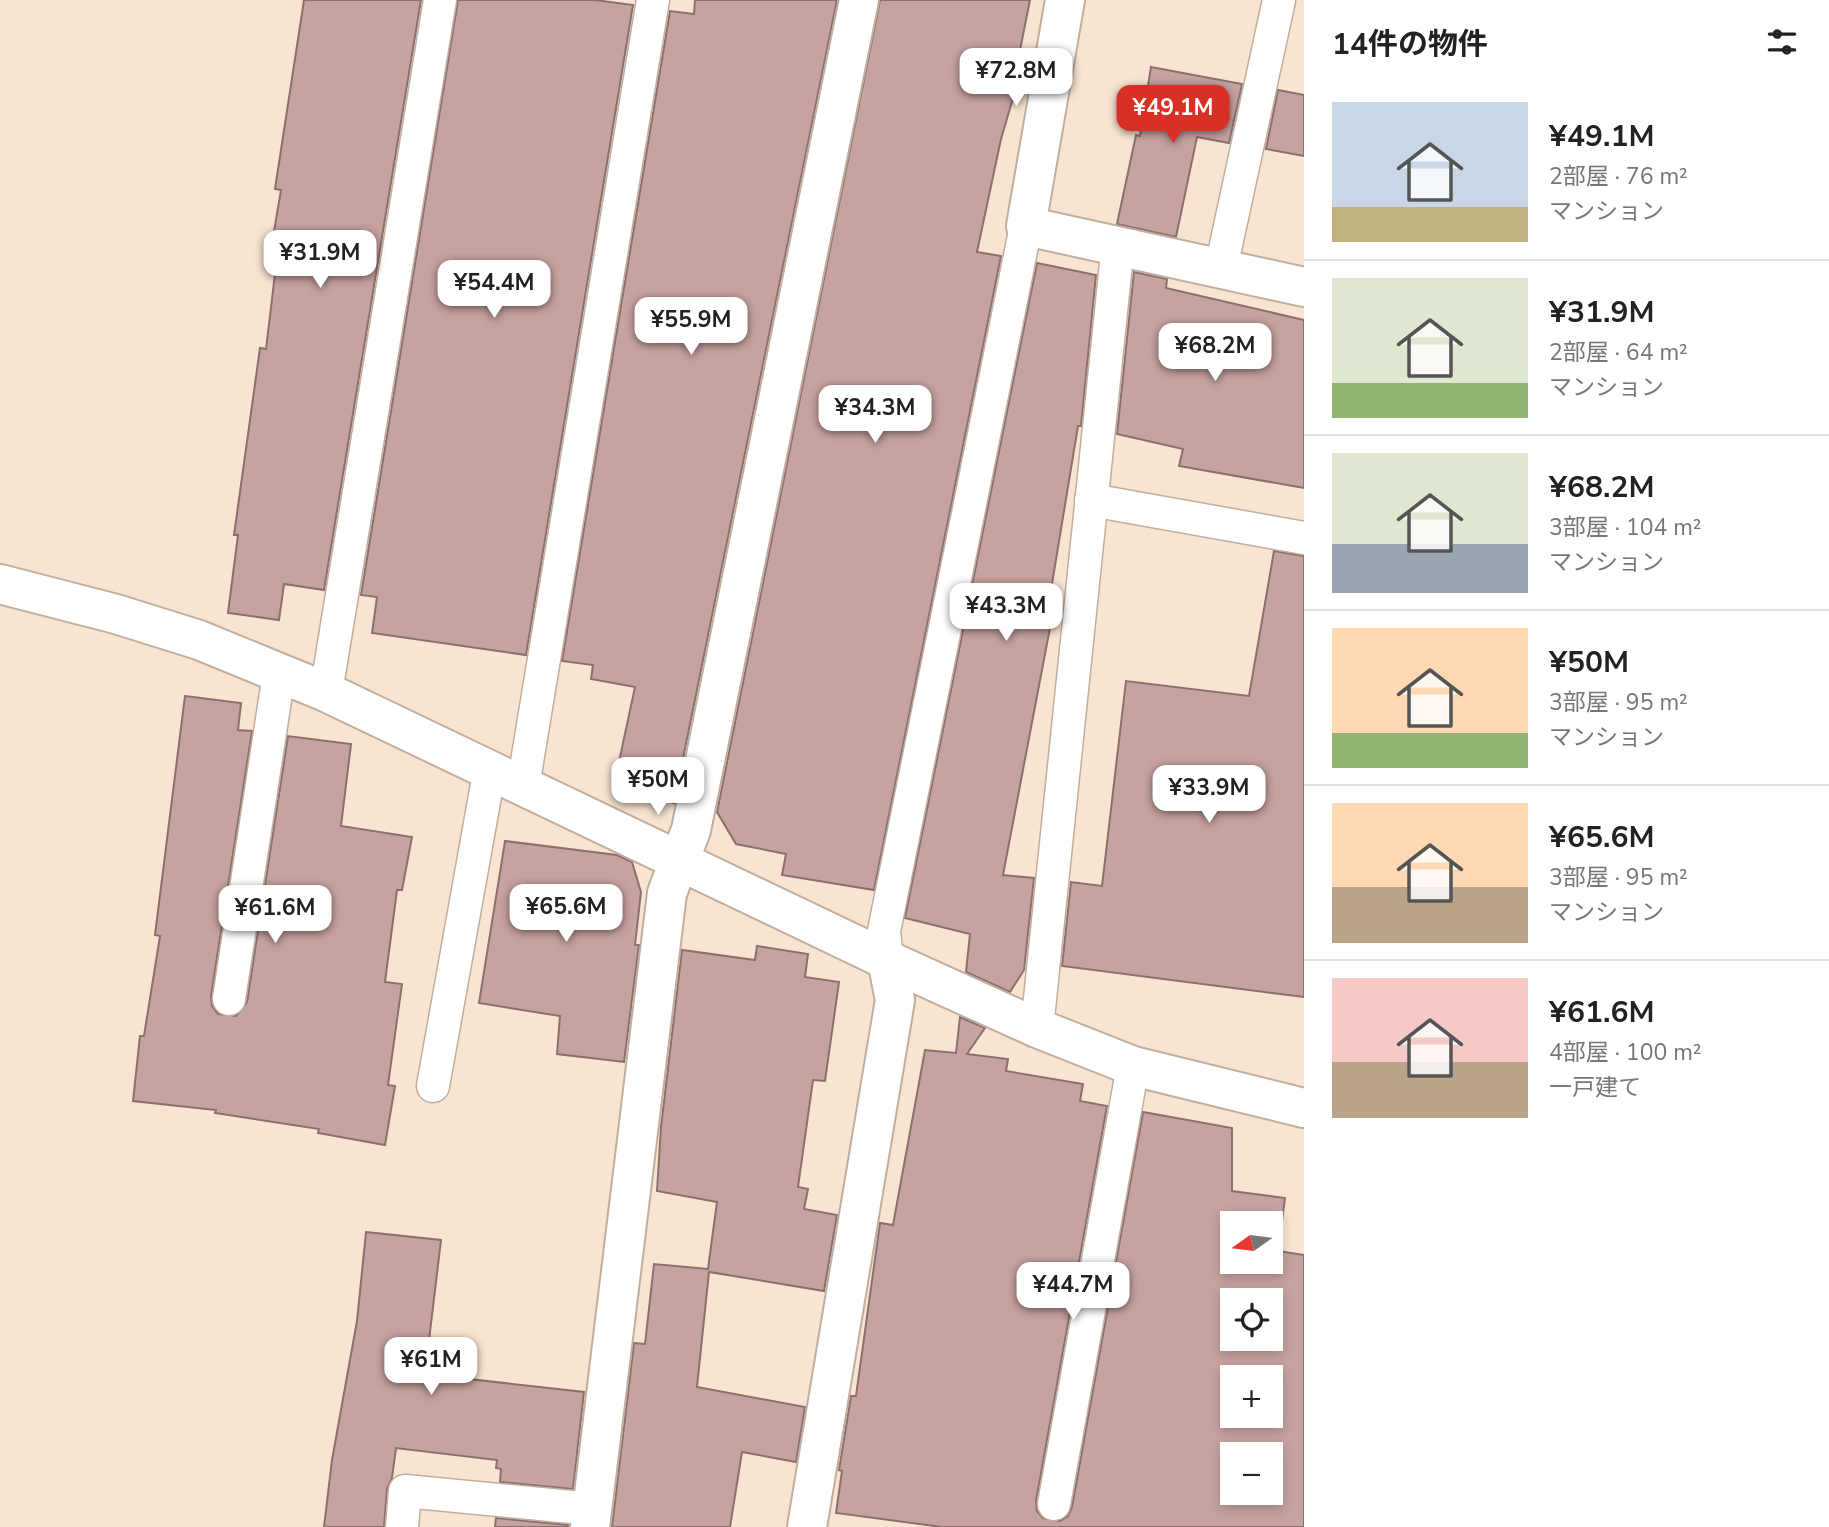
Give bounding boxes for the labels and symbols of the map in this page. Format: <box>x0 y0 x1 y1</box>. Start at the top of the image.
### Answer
pin: ¥72.8M <box>959 48 1073 108</box>
pin: ¥49.1M <box>1116 86 1230 145</box>
pin: ¥31.9M <box>263 230 377 290</box>
pin: ¥54.4M <box>437 260 551 320</box>
pin: ¥55.9M <box>634 298 748 357</box>
pin: ¥68.2M <box>1158 324 1272 383</box>
pin: ¥34.3M <box>818 386 932 445</box>
pin: ¥43.3M <box>949 584 1063 643</box>
pin: ¥50M <box>617 758 699 817</box>
pin: ¥33.9M <box>1152 766 1266 825</box>
pin: ¥65.6M <box>509 884 623 944</box>
pin: ¥61.6M <box>218 886 332 945</box>
north arrow <box>1220 1211 1283 1274</box>
pin: ¥44.7M <box>1016 1262 1130 1322</box>
pin: ¥61M <box>390 1338 472 1397</box>

